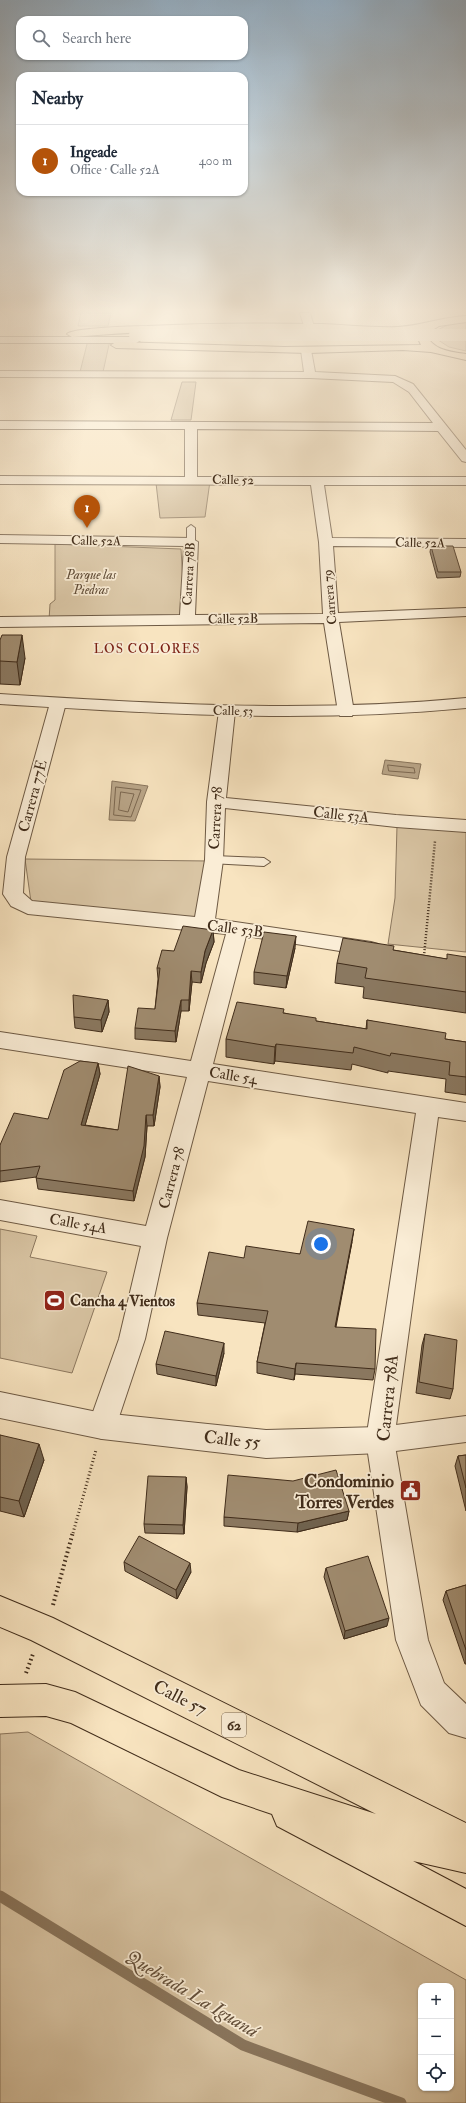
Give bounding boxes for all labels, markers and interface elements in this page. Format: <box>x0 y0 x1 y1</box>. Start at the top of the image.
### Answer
search box <box>16 16 248 60</box>
icon: search <box>30 27 52 49</box>
text: Search here <box>62 29 131 48</box>
text: Nearby <box>32 88 83 109</box>
text: Ingeade <box>70 143 117 162</box>
text: 1 <box>43 153 47 169</box>
text: 400 m <box>199 153 232 169</box>
text: Office · Calle 52A <box>70 162 160 178</box>
street label: Calle 52 <box>212 472 254 488</box>
pin: 1 <box>74 495 100 528</box>
street label: Calle 52A <box>71 533 122 549</box>
street label: Calle 52A <box>395 535 446 551</box>
street label: Carrera 78B <box>179 542 199 606</box>
park label: Parque las Piedras <box>65 567 116 598</box>
street label: Carrera 79 <box>320 569 340 625</box>
street label: Calle 52B <box>208 611 258 627</box>
district label: LOS COLORES <box>94 641 200 657</box>
street label: Calle 53 <box>213 703 253 719</box>
street label: Carrera 77E <box>14 758 52 834</box>
street label: Carrera 78 <box>205 786 227 850</box>
street label: Calle 53A <box>312 803 370 827</box>
street label: Calle 53B <box>206 916 264 942</box>
street label: Calle 54 <box>208 1063 259 1089</box>
street label: Carrera 78 <box>155 1145 189 1211</box>
street label: Calle 54A <box>48 1210 109 1238</box>
your location <box>311 1234 331 1254</box>
sports icon: Cancha 4 Vientos <box>41 1288 67 1314</box>
place label: Cancha 4 Vientos <box>70 1292 175 1311</box>
street label: Carrera 78A <box>372 1353 404 1443</box>
street label: Calle 55 <box>203 1426 262 1454</box>
place label: Condominio Torres Verdes <box>295 1470 394 1514</box>
public building icon: Condominio Torres Verdes <box>397 1478 423 1504</box>
street label: Calle 57 <box>149 1675 211 1721</box>
road number: 62 <box>222 1713 246 1737</box>
water label: Quebrada La Iguaná <box>121 1945 265 2044</box>
map controls <box>418 1983 454 2091</box>
button: + <box>418 1983 454 2019</box>
button: − <box>418 2019 454 2055</box>
button: locate <box>418 2055 454 2091</box>

